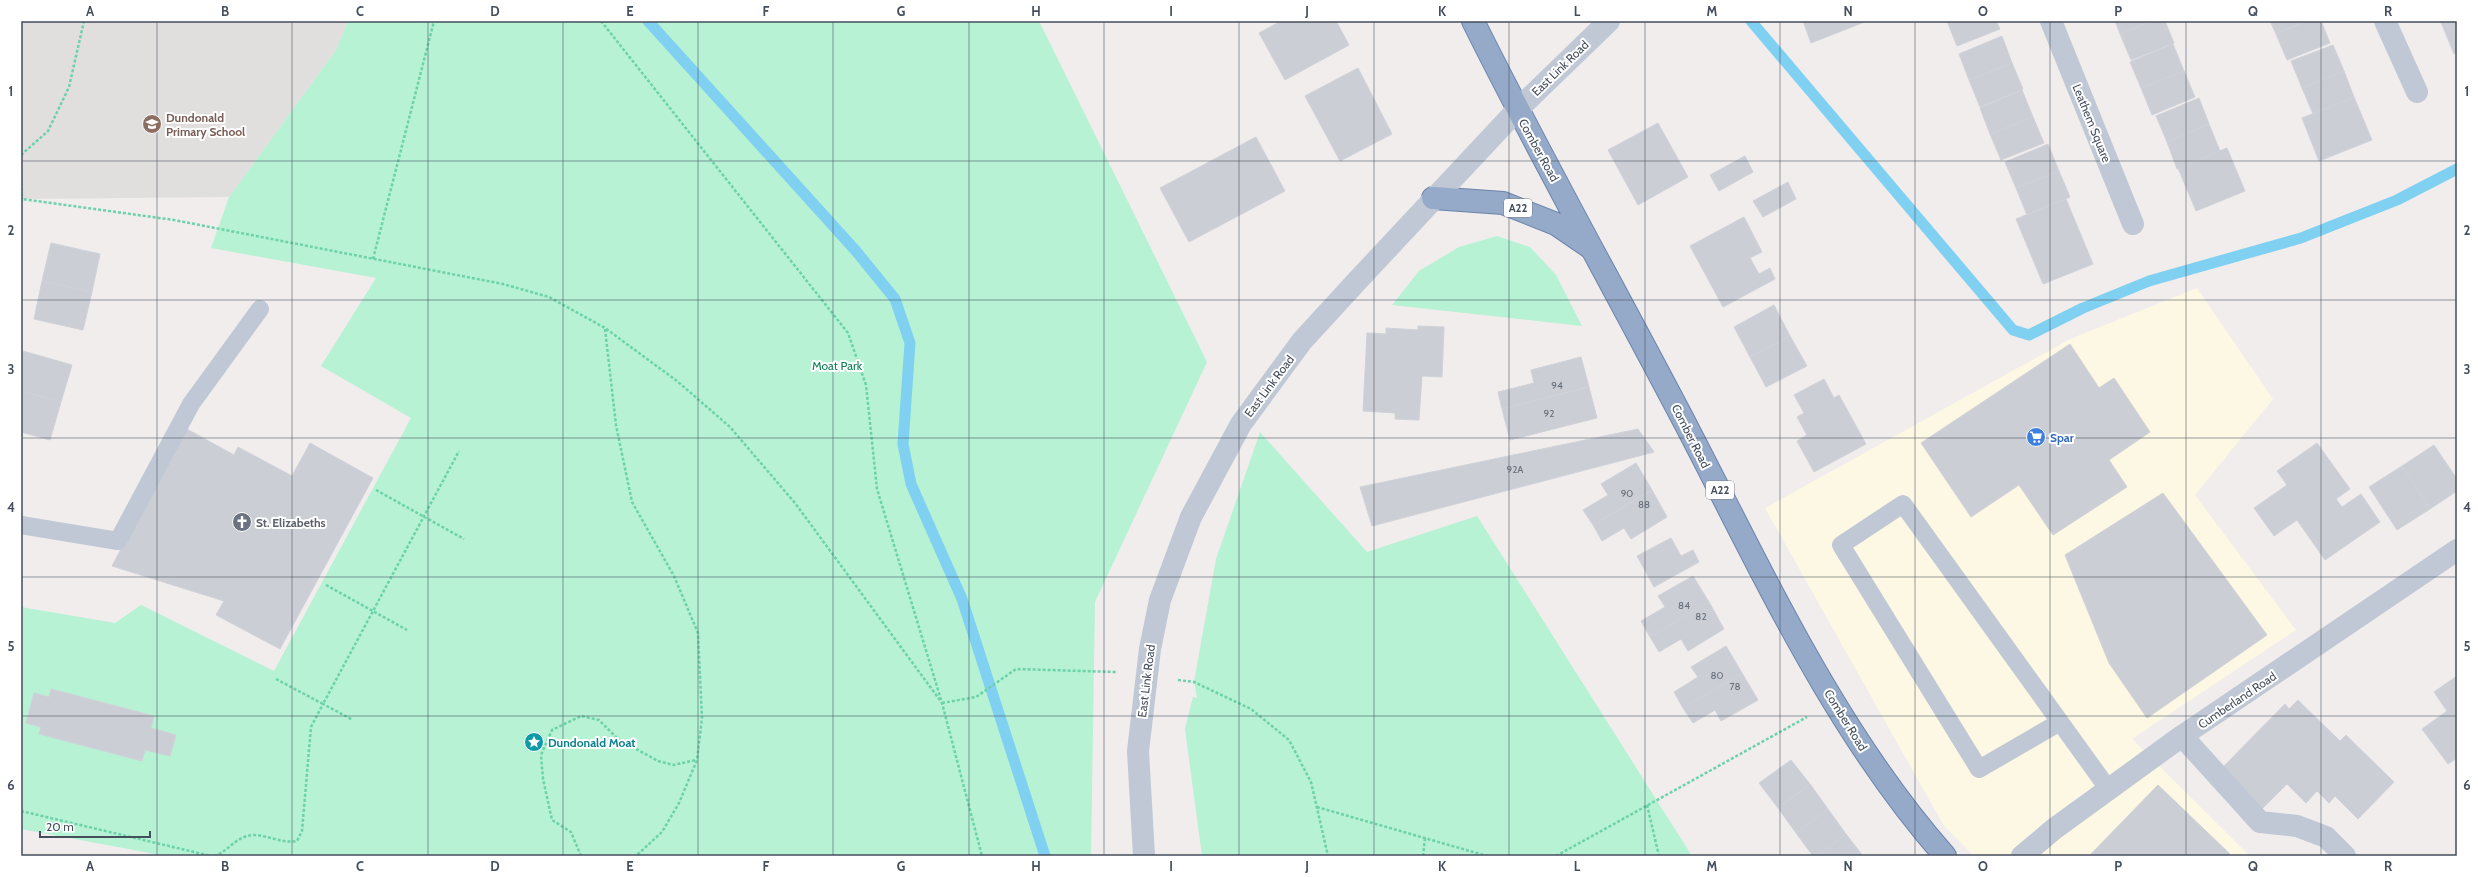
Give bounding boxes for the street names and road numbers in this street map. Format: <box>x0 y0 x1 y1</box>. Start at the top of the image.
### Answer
street label: East Link Road <box>1528 37 1592 99</box>
street label: Leathem Square <box>2069 82 2115 164</box>
street label: Comber Road <box>1516 116 1562 184</box>
road number: A22 <box>1504 199 1532 217</box>
street label: East Link Road <box>1241 352 1297 420</box>
street label: Comber Road <box>1668 402 1714 470</box>
road number: A22 <box>1706 481 1734 499</box>
street label: East Link Road <box>1134 644 1158 718</box>
street label: Cumberland Road <box>2195 668 2279 732</box>
street label: Comber Road <box>1821 686 1871 754</box>

